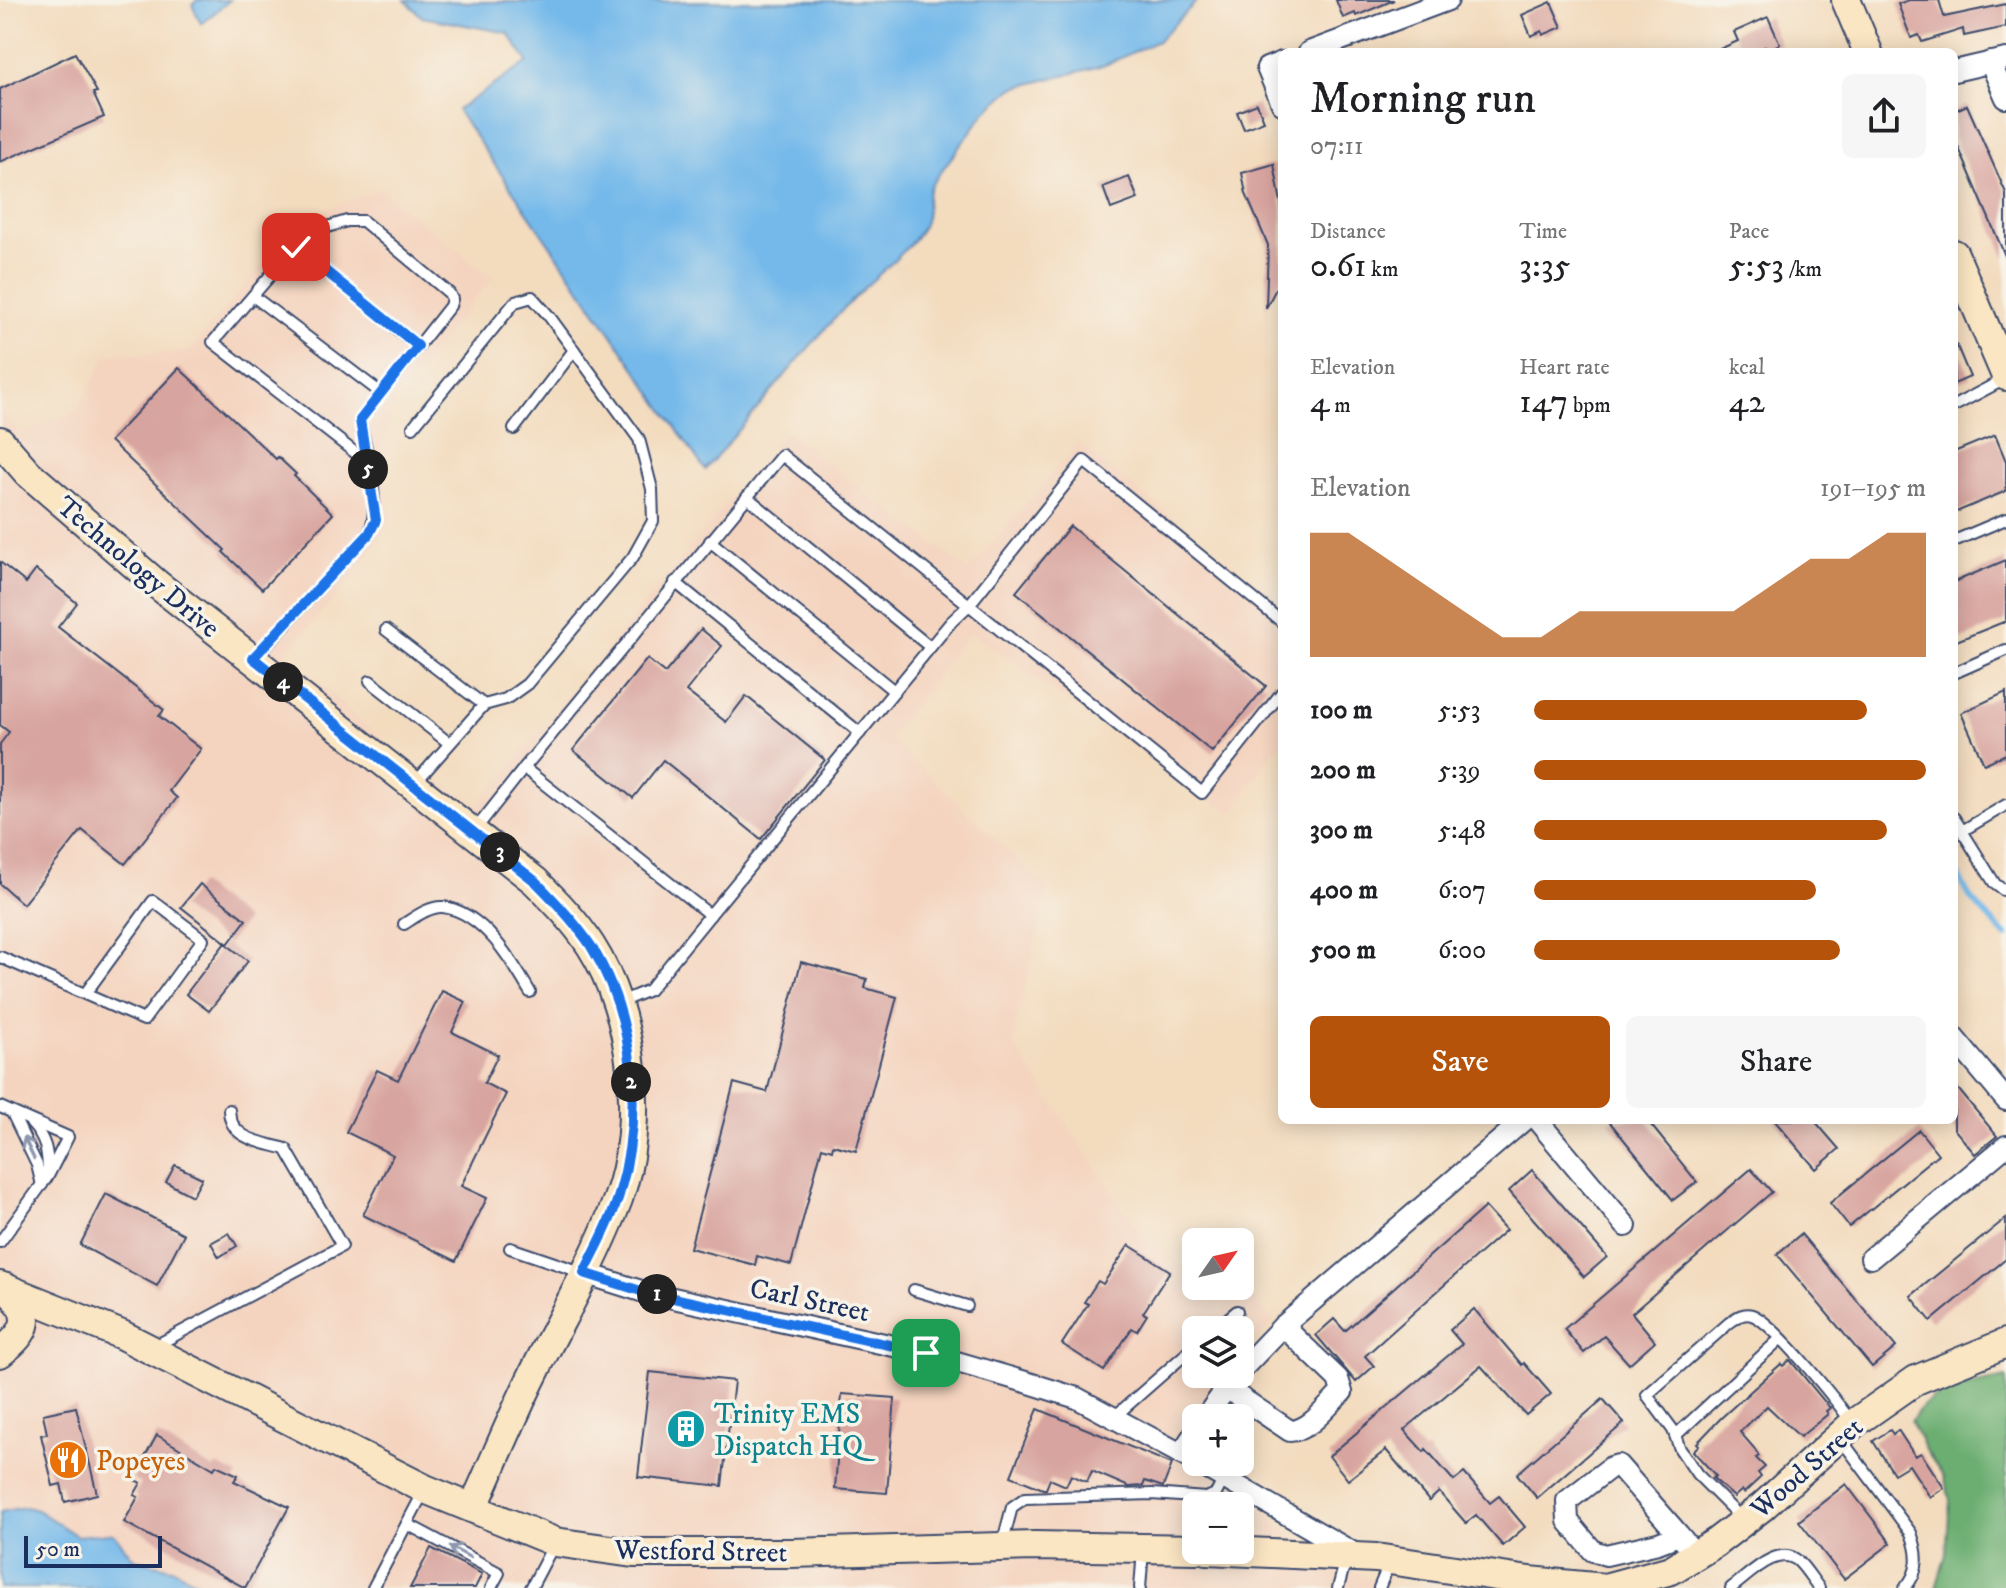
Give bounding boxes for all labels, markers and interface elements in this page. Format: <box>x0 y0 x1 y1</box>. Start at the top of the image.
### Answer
text: Morning run <box>1310 72 1536 127</box>
button: share <box>1842 74 1926 158</box>
text: 07:11 <box>1310 130 1364 163</box>
pin <box>262 213 330 281</box>
text: Distance <box>1310 218 1386 245</box>
text: Time <box>1519 218 1567 245</box>
text: Pace <box>1729 218 1769 245</box>
icon: check <box>274 225 318 269</box>
text: 0.61 <box>1310 245 1366 287</box>
text: 3:35 <box>1519 245 1570 287</box>
text: 5:53 <box>1729 245 1784 287</box>
text: km <box>1366 256 1399 283</box>
text: /km <box>1784 256 1822 283</box>
text: Elevation <box>1310 354 1395 381</box>
text: Heart rate <box>1519 354 1610 381</box>
text: kcal <box>1729 354 1765 381</box>
text: 4 <box>1310 381 1330 423</box>
text: 147 <box>1519 381 1568 423</box>
text: 42 <box>1729 381 1765 423</box>
text: m <box>1330 392 1351 419</box>
text: bpm <box>1568 392 1611 419</box>
pin: 5 <box>348 449 388 489</box>
text: 5 <box>363 455 373 482</box>
text: Elevation <box>1310 472 1411 505</box>
text: 191–195 m <box>1820 472 1926 505</box>
street label: Technology Drive <box>49 489 227 646</box>
pin: 4 <box>263 662 303 702</box>
text: 4 <box>277 668 289 695</box>
text: 100 m <box>1310 694 1373 727</box>
text: 5:53 <box>1438 694 1480 727</box>
text: 200 m <box>1310 754 1376 787</box>
text: 5:39 <box>1438 754 1480 787</box>
text: 300 m <box>1310 814 1373 847</box>
text: 5:48 <box>1438 814 1486 847</box>
pin: 3 <box>480 832 520 872</box>
text: 3 <box>496 838 504 865</box>
text: 400 m <box>1310 874 1378 907</box>
text: 6:07 <box>1438 874 1486 907</box>
text: 500 m <box>1310 934 1376 967</box>
text: 6:00 <box>1438 934 1486 967</box>
button: Save <box>1310 1016 1610 1108</box>
button: Share <box>1626 1016 1926 1108</box>
pin: 2 <box>611 1062 651 1102</box>
text: 2 <box>626 1068 636 1095</box>
one-way arrow <box>21 1136 36 1160</box>
north arrow <box>1182 1228 1254 1300</box>
map controls <box>1182 1228 1254 1564</box>
street label: Carl Street <box>747 1271 873 1330</box>
pin: 1 <box>637 1274 677 1314</box>
text: 1 <box>653 1280 661 1307</box>
button: layers <box>1182 1316 1254 1388</box>
pin <box>892 1319 960 1387</box>
icon: arrive <box>904 1331 948 1375</box>
place label: Trinity EMS Dispatch HQ <box>714 1397 876 1464</box>
button: + <box>1182 1404 1254 1476</box>
building icon: Trinity EMS Dispatch HQ <box>665 1408 707 1450</box>
street label: Wood Street <box>1743 1410 1870 1527</box>
restaurant icon: Popeyes <box>47 1439 89 1481</box>
place label: Popeyes <box>96 1444 185 1479</box>
button: − <box>1182 1492 1254 1564</box>
scale bar <box>24 1532 162 1568</box>
street label: Westford Street <box>613 1532 788 1571</box>
text: 50 m <box>36 1536 80 1563</box>
one-way arrow <box>449 1544 473 1560</box>

